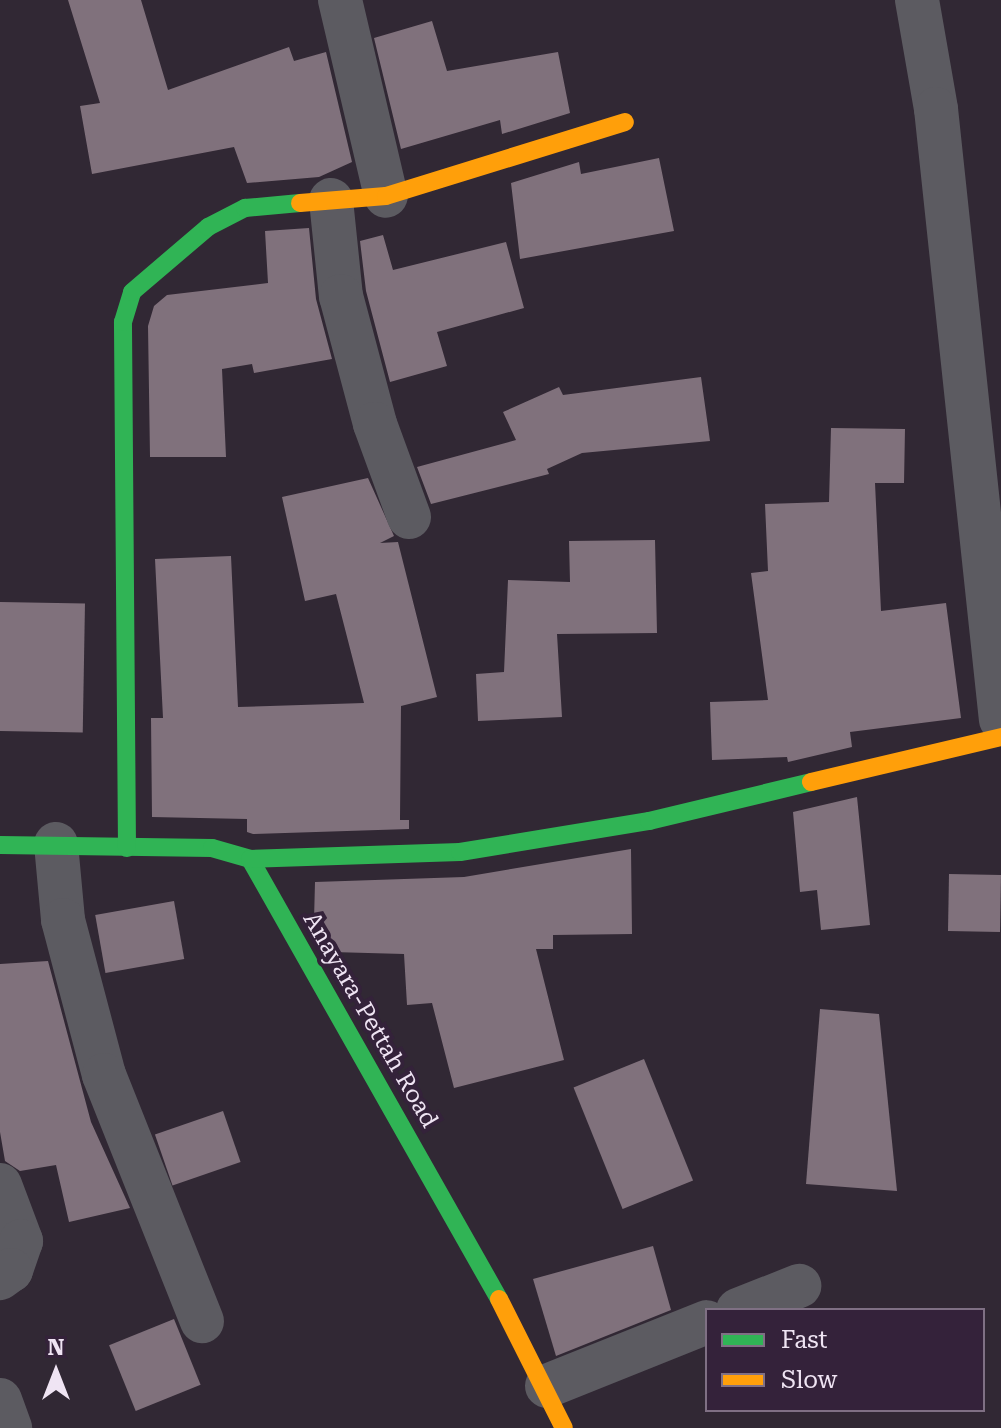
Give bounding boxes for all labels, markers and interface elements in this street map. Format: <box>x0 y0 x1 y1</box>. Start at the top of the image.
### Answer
street label: Anayara-Pettah Road <box>296 907 444 1133</box>
legend <box>705 1308 985 1412</box>
text: Fast <box>781 1326 828 1354</box>
north arrow <box>16 1332 96 1412</box>
text: N <box>48 1335 64 1360</box>
text: Slow <box>781 1366 837 1394</box>

